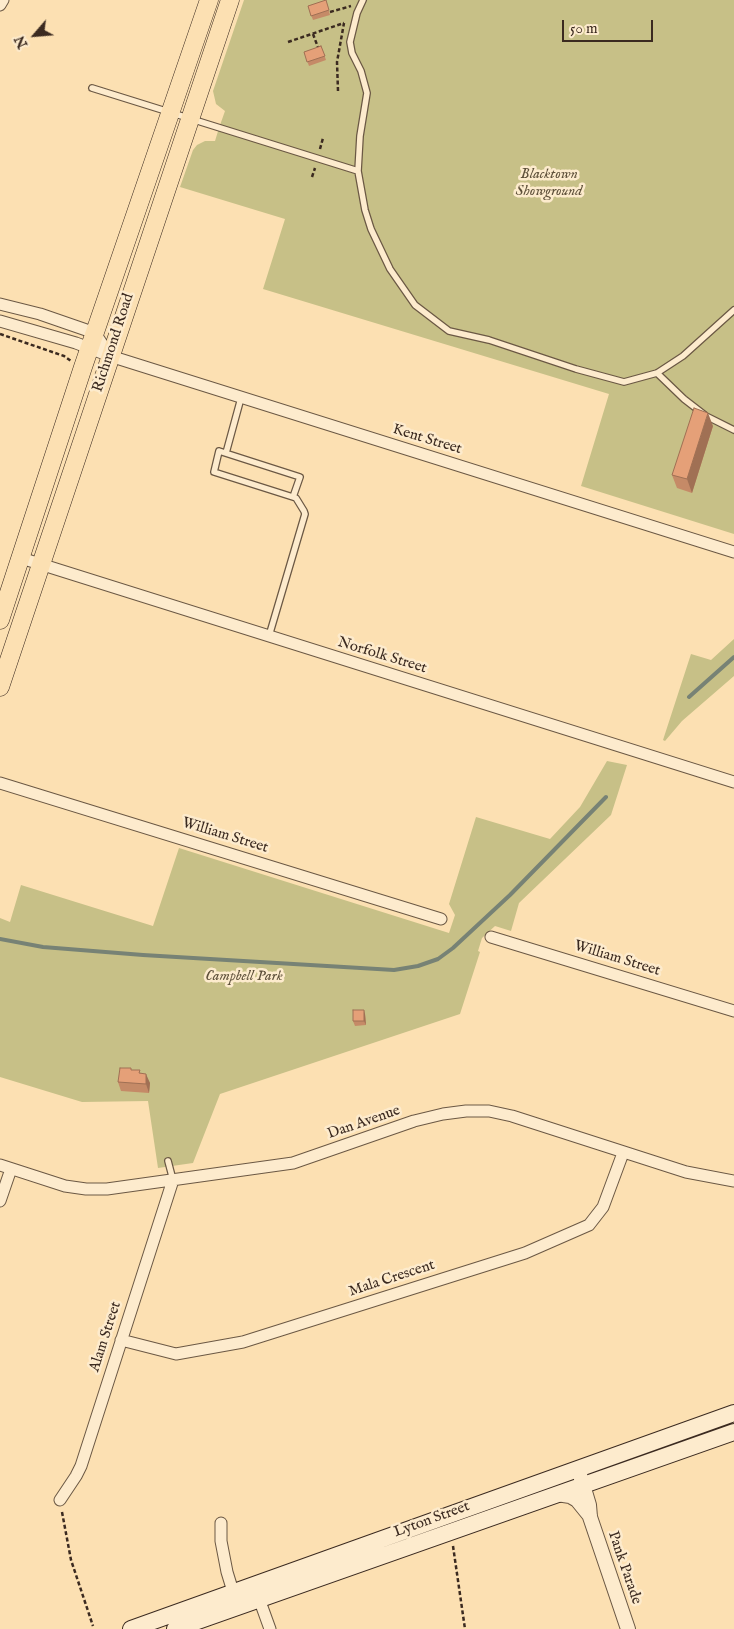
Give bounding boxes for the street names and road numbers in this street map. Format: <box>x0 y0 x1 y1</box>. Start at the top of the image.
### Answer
street label: Richmond Road <box>90 292 138 394</box>
street label: Kent Street <box>390 421 464 459</box>
street label: Norfolk Street <box>335 634 429 678</box>
street label: William Street <box>180 814 270 858</box>
street label: William Street <box>572 937 662 981</box>
street label: Dan Avenue <box>325 1102 403 1144</box>
street label: Mala Crescent <box>347 1257 437 1301</box>
street label: Alam Street <box>86 1300 126 1374</box>
street label: Lyton Street <box>392 1498 472 1542</box>
street label: Pank Parade <box>603 1529 645 1607</box>

